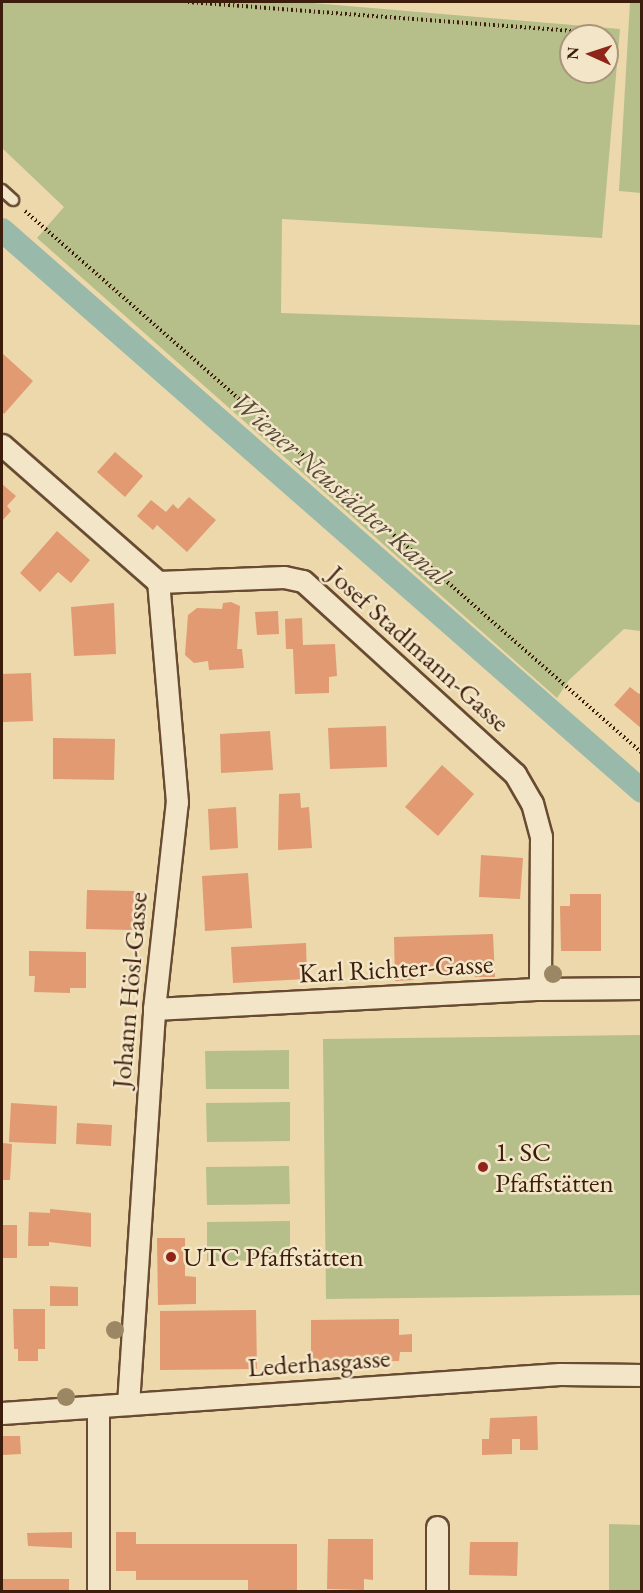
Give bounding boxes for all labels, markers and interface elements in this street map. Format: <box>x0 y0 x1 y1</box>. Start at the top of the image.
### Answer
north arrow <box>559 24 619 84</box>
text: N <box>562 46 583 60</box>
water label: Wiener Neustädter Kanal <box>225 384 457 592</box>
street label: Josef Stadlmann-Gasse <box>321 558 517 738</box>
street label: Johann Hösl-Gasse <box>104 890 154 1090</box>
street label: Karl Richter-Gasse <box>298 947 494 989</box>
place label: 1. SC Pfaffstätten <box>495 1135 614 1198</box>
marker: 1. SC Pfaffstätten <box>476 1160 490 1174</box>
place label: UTC Pfaffstätten <box>183 1241 364 1273</box>
marker: UTC Pfaffstätten <box>164 1250 178 1264</box>
street label: Lederhasgasse <box>246 1341 392 1383</box>

